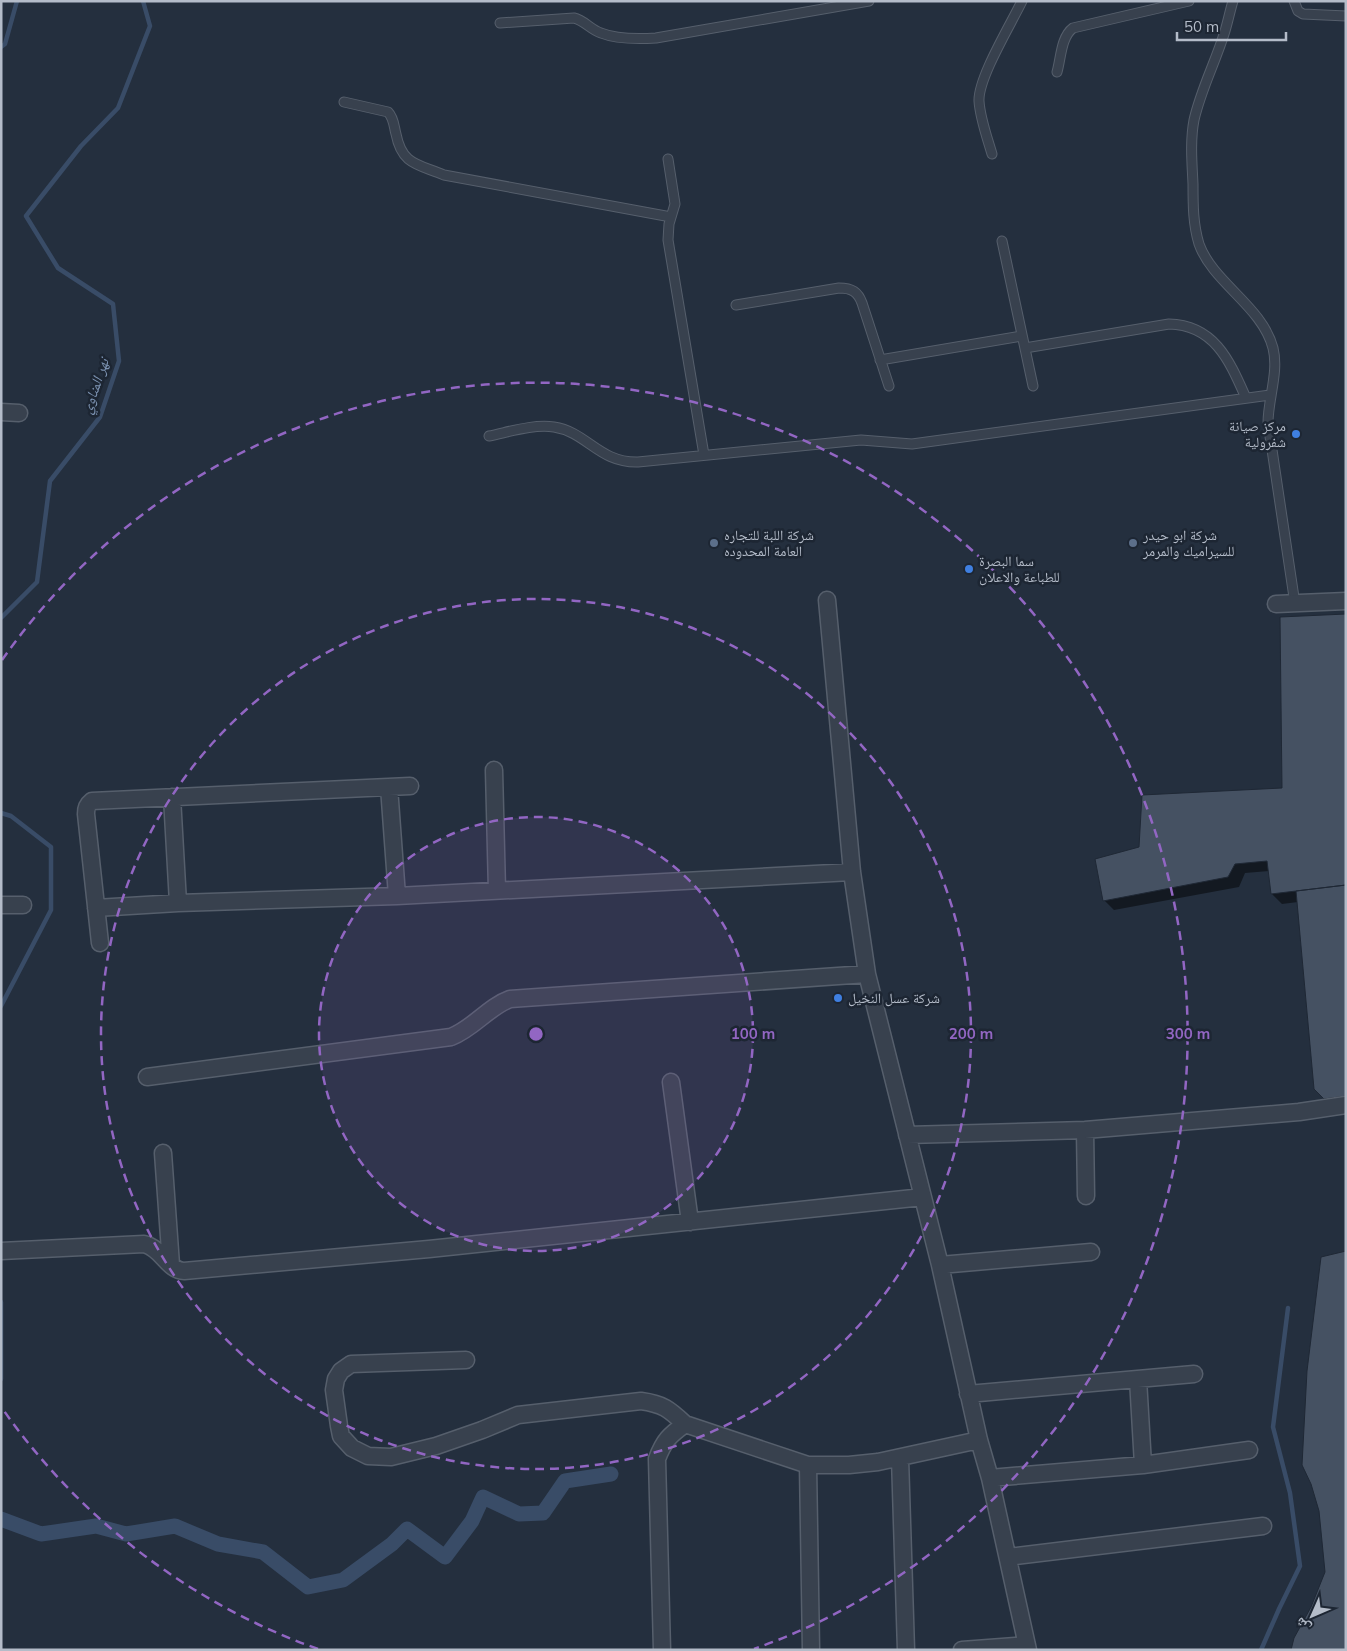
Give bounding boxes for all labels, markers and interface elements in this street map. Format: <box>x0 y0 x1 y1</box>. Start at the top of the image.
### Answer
scale bar <box>1177 10 1286 42</box>
text: 50 m <box>1184 17 1219 36</box>
water label: نهر المناوي <box>76 353 116 417</box>
place label: مركز صيانة شفرولية <box>1229 417 1286 451</box>
marker: مركز صيانة شفرولية <box>1290 428 1302 440</box>
place label: شركة اللبة للتجاره العامة المحدوده <box>724 526 814 560</box>
place label: شركة ابو حيدر للسيراميك والمرمر <box>1142 526 1234 560</box>
marker: شركة اللبة للتجاره العامة المحدوده <box>708 537 720 549</box>
marker: شركة ابو حيدر للسيراميك والمرمر <box>1127 537 1139 549</box>
place label: سما البصرة للطباعة والاعلان <box>979 552 1060 586</box>
marker: سما البصرة للطباعة والاعلان <box>963 563 975 575</box>
place label: شركة عسل النخيل <box>848 989 940 1007</box>
marker: شركة عسل النخيل <box>832 992 844 1004</box>
text: 100 m <box>731 1024 775 1043</box>
text: 200 m <box>949 1024 993 1043</box>
text: 300 m <box>1166 1024 1210 1043</box>
centre of rings <box>527 1025 545 1043</box>
north arrow <box>1287 1591 1337 1641</box>
text: ش <box>1291 1613 1314 1637</box>

